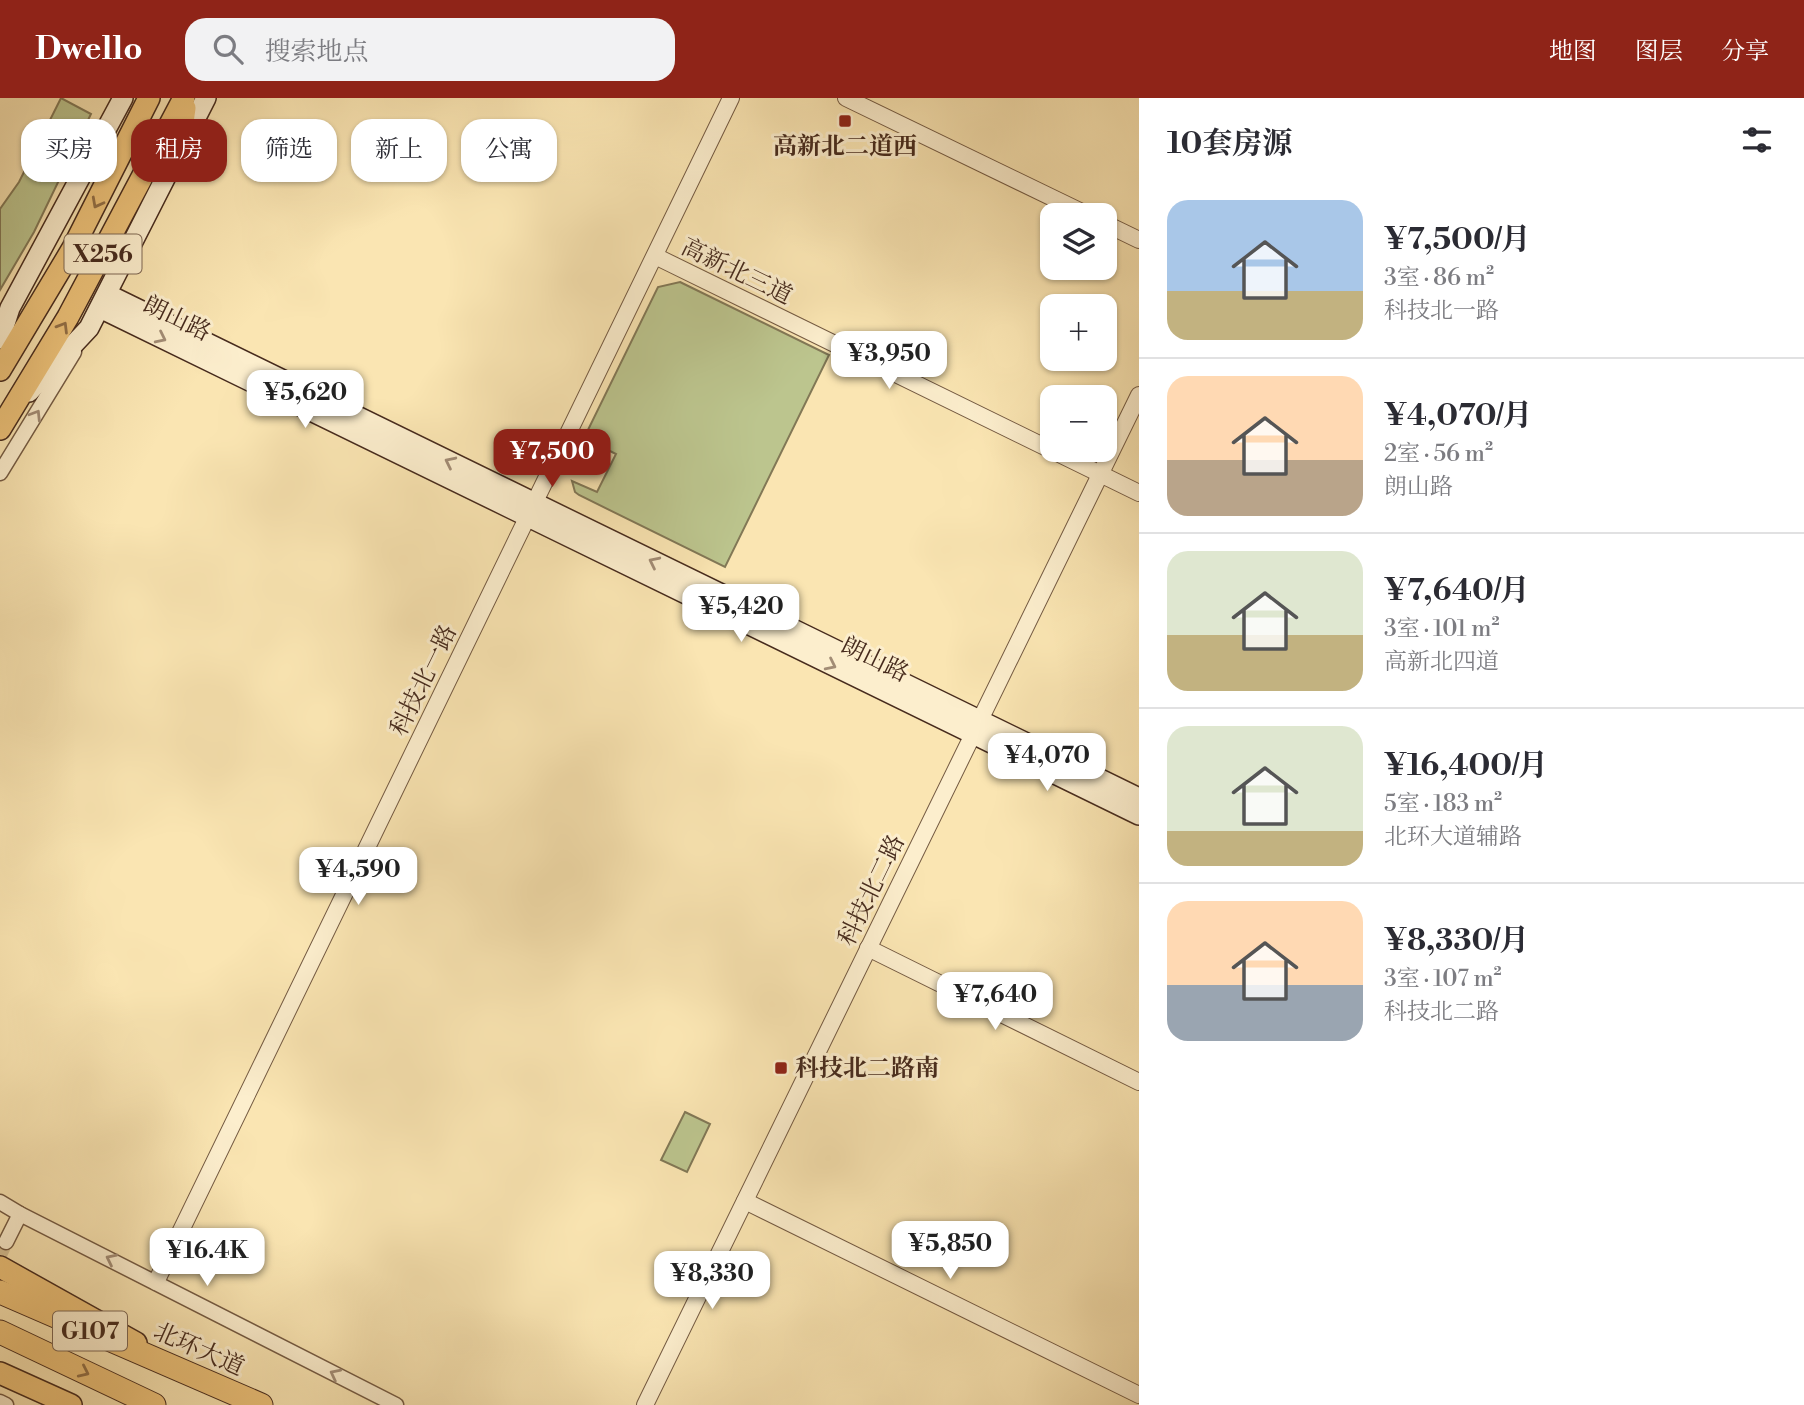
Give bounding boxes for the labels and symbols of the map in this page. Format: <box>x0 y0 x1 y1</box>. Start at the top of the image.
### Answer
marker: 高新北二道西 <box>837 113 853 129</box>
place label: 高新北二道西 <box>773 132 917 162</box>
one-way arrow <box>91 196 105 208</box>
street label: 高新北三道 <box>676 232 797 312</box>
road number: X256 <box>64 234 142 274</box>
street label: 朗山路 <box>138 290 215 348</box>
one-way arrow <box>54 321 67 334</box>
one-way arrow <box>154 329 166 343</box>
pin: ¥3,950 <box>832 331 946 391</box>
pin: ¥5,620 <box>248 370 362 430</box>
one-way arrow <box>28 410 41 423</box>
pin: ¥7,500 <box>495 430 609 489</box>
one-way arrow <box>445 456 457 470</box>
one-way arrow <box>649 556 661 570</box>
pin: ¥5,420 <box>684 584 798 644</box>
street label: 科技北一路 <box>384 620 464 741</box>
street label: 朗山路 <box>836 631 913 689</box>
one-way arrow <box>824 657 836 671</box>
pin: ¥4,070 <box>990 734 1104 793</box>
street label: 科技北二路 <box>832 830 912 951</box>
pin: ¥4,590 <box>301 848 415 907</box>
pin: ¥7,640 <box>938 972 1052 1032</box>
place label: 科技北二路南 <box>795 1054 939 1084</box>
marker: 科技北二路南 <box>773 1060 789 1076</box>
pin: ¥5,850 <box>893 1222 1007 1281</box>
pin: ¥16.4K <box>150 1228 264 1288</box>
pin: ¥8,330 <box>655 1252 769 1311</box>
one-way arrow <box>106 1254 118 1268</box>
road number: G107 <box>53 1312 127 1350</box>
street label: 北环大道 <box>149 1317 249 1383</box>
one-way arrow <box>77 1363 89 1377</box>
one-way arrow <box>330 1368 342 1382</box>

